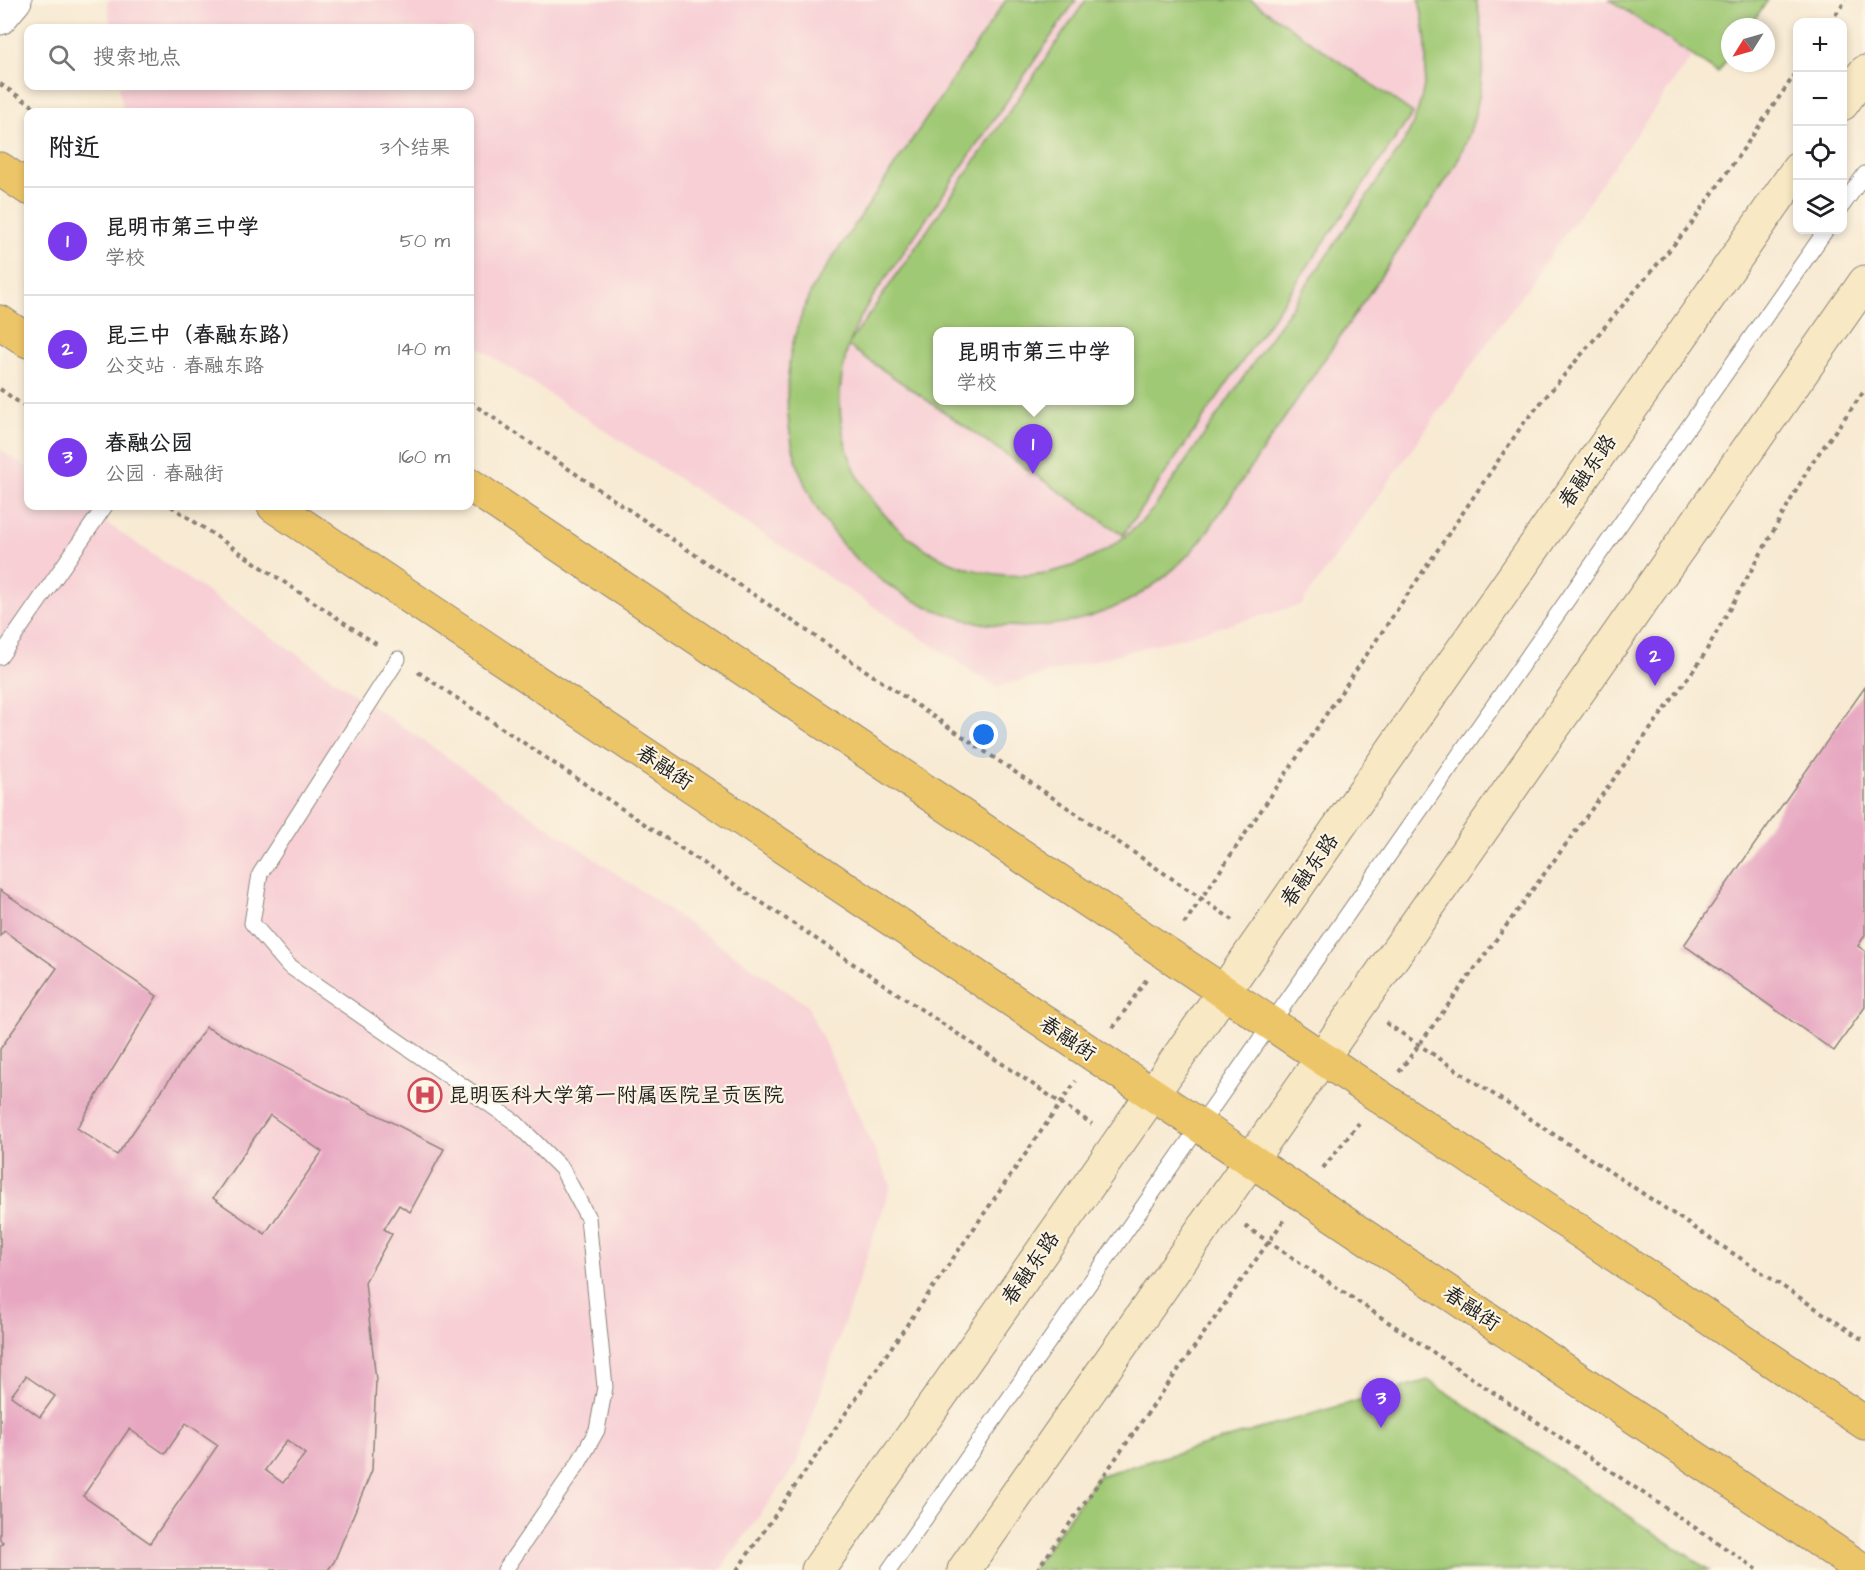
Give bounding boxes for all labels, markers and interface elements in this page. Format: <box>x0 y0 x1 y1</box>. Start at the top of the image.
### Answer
north arrow <box>1721 18 1775 72</box>
map controls <box>1793 18 1847 234</box>
button: + <box>1793 18 1847 72</box>
search box <box>24 24 474 90</box>
icon: search <box>45 41 78 74</box>
text: 搜索地点 <box>93 42 181 73</box>
button: − <box>1793 72 1847 126</box>
button: locate <box>1793 126 1847 180</box>
text: 附近 <box>48 130 100 166</box>
text: 3个结果 <box>380 134 450 162</box>
button: layers <box>1793 180 1847 234</box>
text: 昆明市第三中学 <box>105 212 259 243</box>
text: 1 <box>66 227 69 255</box>
text: 50 m <box>400 227 450 255</box>
text: 学校 <box>105 244 145 272</box>
text: 昆三中（春融东路） <box>105 320 303 351</box>
popup <box>933 327 1134 405</box>
text: 2 <box>62 335 73 363</box>
text: 140 m <box>398 335 450 363</box>
text: 昆明市第三中学 <box>956 337 1111 368</box>
text: 公交站 · 春融东路 <box>105 352 264 380</box>
text: 学校 <box>956 369 996 397</box>
pin: 1 <box>1014 424 1052 474</box>
text: 春融公园 <box>105 428 193 459</box>
street label: 春融东路 <box>1551 429 1623 514</box>
text: 3 <box>62 443 73 471</box>
text: 160 m <box>399 443 450 471</box>
text: 公园 · 春融街 <box>105 460 224 488</box>
pin: 2 <box>1636 636 1674 686</box>
your location <box>969 720 998 749</box>
street label: 春融街 <box>630 738 699 797</box>
street label: 春融东路 <box>1273 828 1345 913</box>
street label: 春融街 <box>1033 1009 1102 1068</box>
hospital icon: 昆明医科大学第一附属医院呈贡医院 <box>407 1077 443 1113</box>
place label: 昆明医科大学第一附属医院呈贡医院 <box>448 1081 784 1110</box>
street label: 春融东路 <box>994 1226 1066 1311</box>
street label: 春融街 <box>1437 1279 1506 1338</box>
pin: 3 <box>1362 1378 1400 1428</box>

